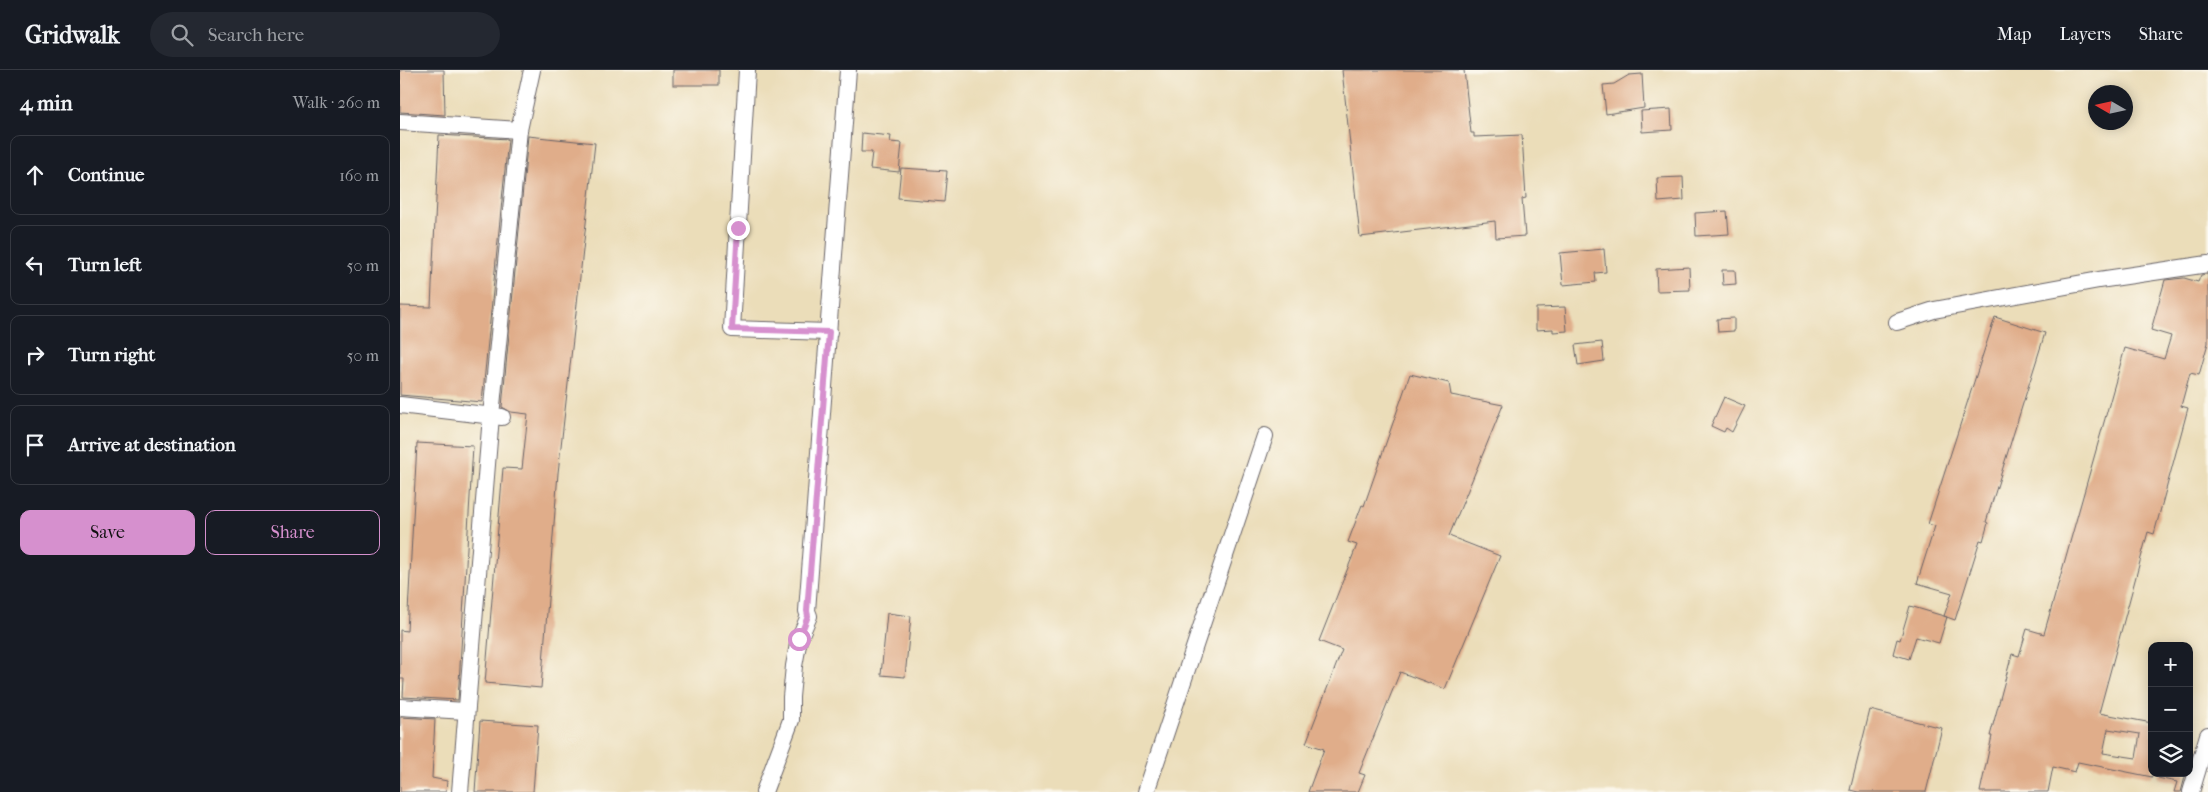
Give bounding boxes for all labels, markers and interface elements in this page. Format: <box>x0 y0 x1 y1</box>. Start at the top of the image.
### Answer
search box <box>150 12 500 57</box>
text: Gridwalk <box>25 21 120 49</box>
icon: search <box>168 21 196 49</box>
text: Search here <box>208 24 304 46</box>
text: Map <box>1997 24 2031 45</box>
text: Layers <box>2059 24 2111 45</box>
text: Share <box>2139 24 2183 45</box>
north arrow <box>2088 85 2133 130</box>
text: 4 min <box>20 91 73 115</box>
text: Walk · 260 m <box>293 93 380 112</box>
icon: ahead <box>21 161 49 189</box>
text: Continue <box>68 164 144 186</box>
text: 160 m <box>339 166 379 185</box>
route end <box>727 217 750 240</box>
icon: left <box>21 251 49 279</box>
text: Turn left <box>68 254 142 276</box>
text: 50 m <box>347 256 379 275</box>
icon: right <box>21 341 49 369</box>
text: Turn right <box>68 344 155 366</box>
text: 50 m <box>347 346 379 365</box>
icon: arrive <box>21 431 49 459</box>
text: Arrive at destination <box>68 434 236 456</box>
button: Save <box>20 510 195 555</box>
button: Share <box>205 510 380 555</box>
route start <box>788 628 811 651</box>
map controls <box>2148 642 2193 777</box>
button: + <box>2148 642 2193 687</box>
button: − <box>2148 687 2193 732</box>
button: layers <box>2148 732 2193 777</box>

